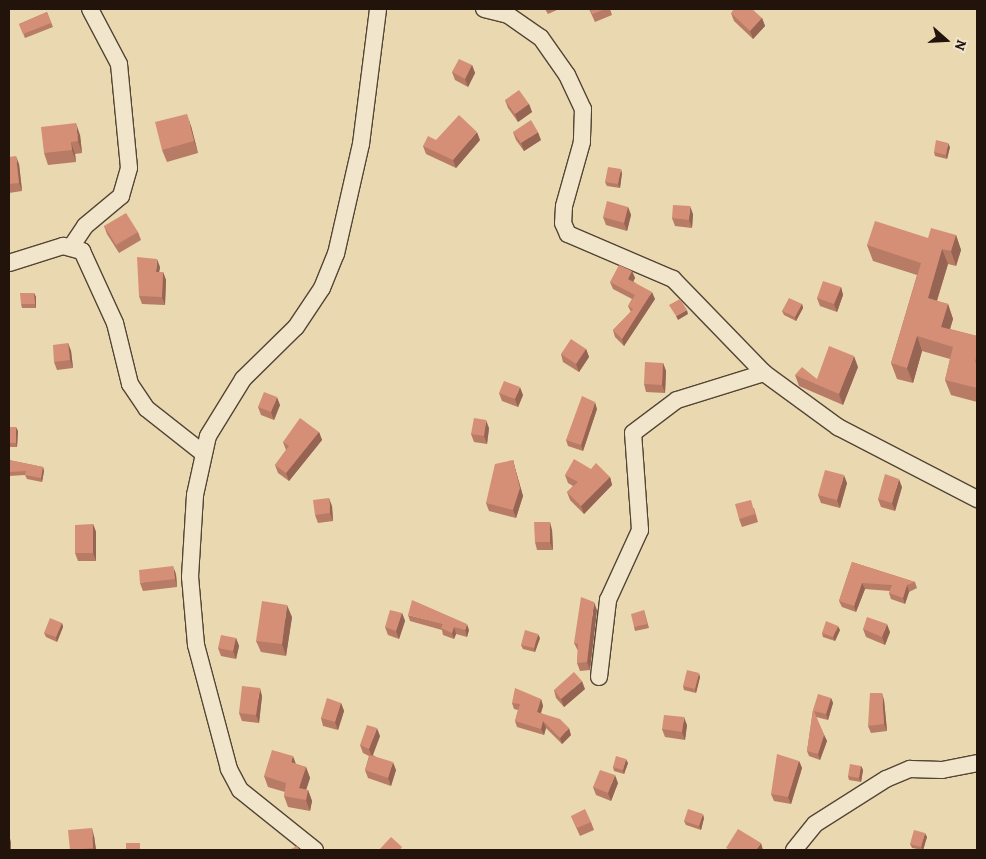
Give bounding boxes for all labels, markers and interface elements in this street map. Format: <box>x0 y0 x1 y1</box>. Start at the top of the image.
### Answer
north arrow <box>921 15 971 65</box>
text: N <box>950 37 971 53</box>

